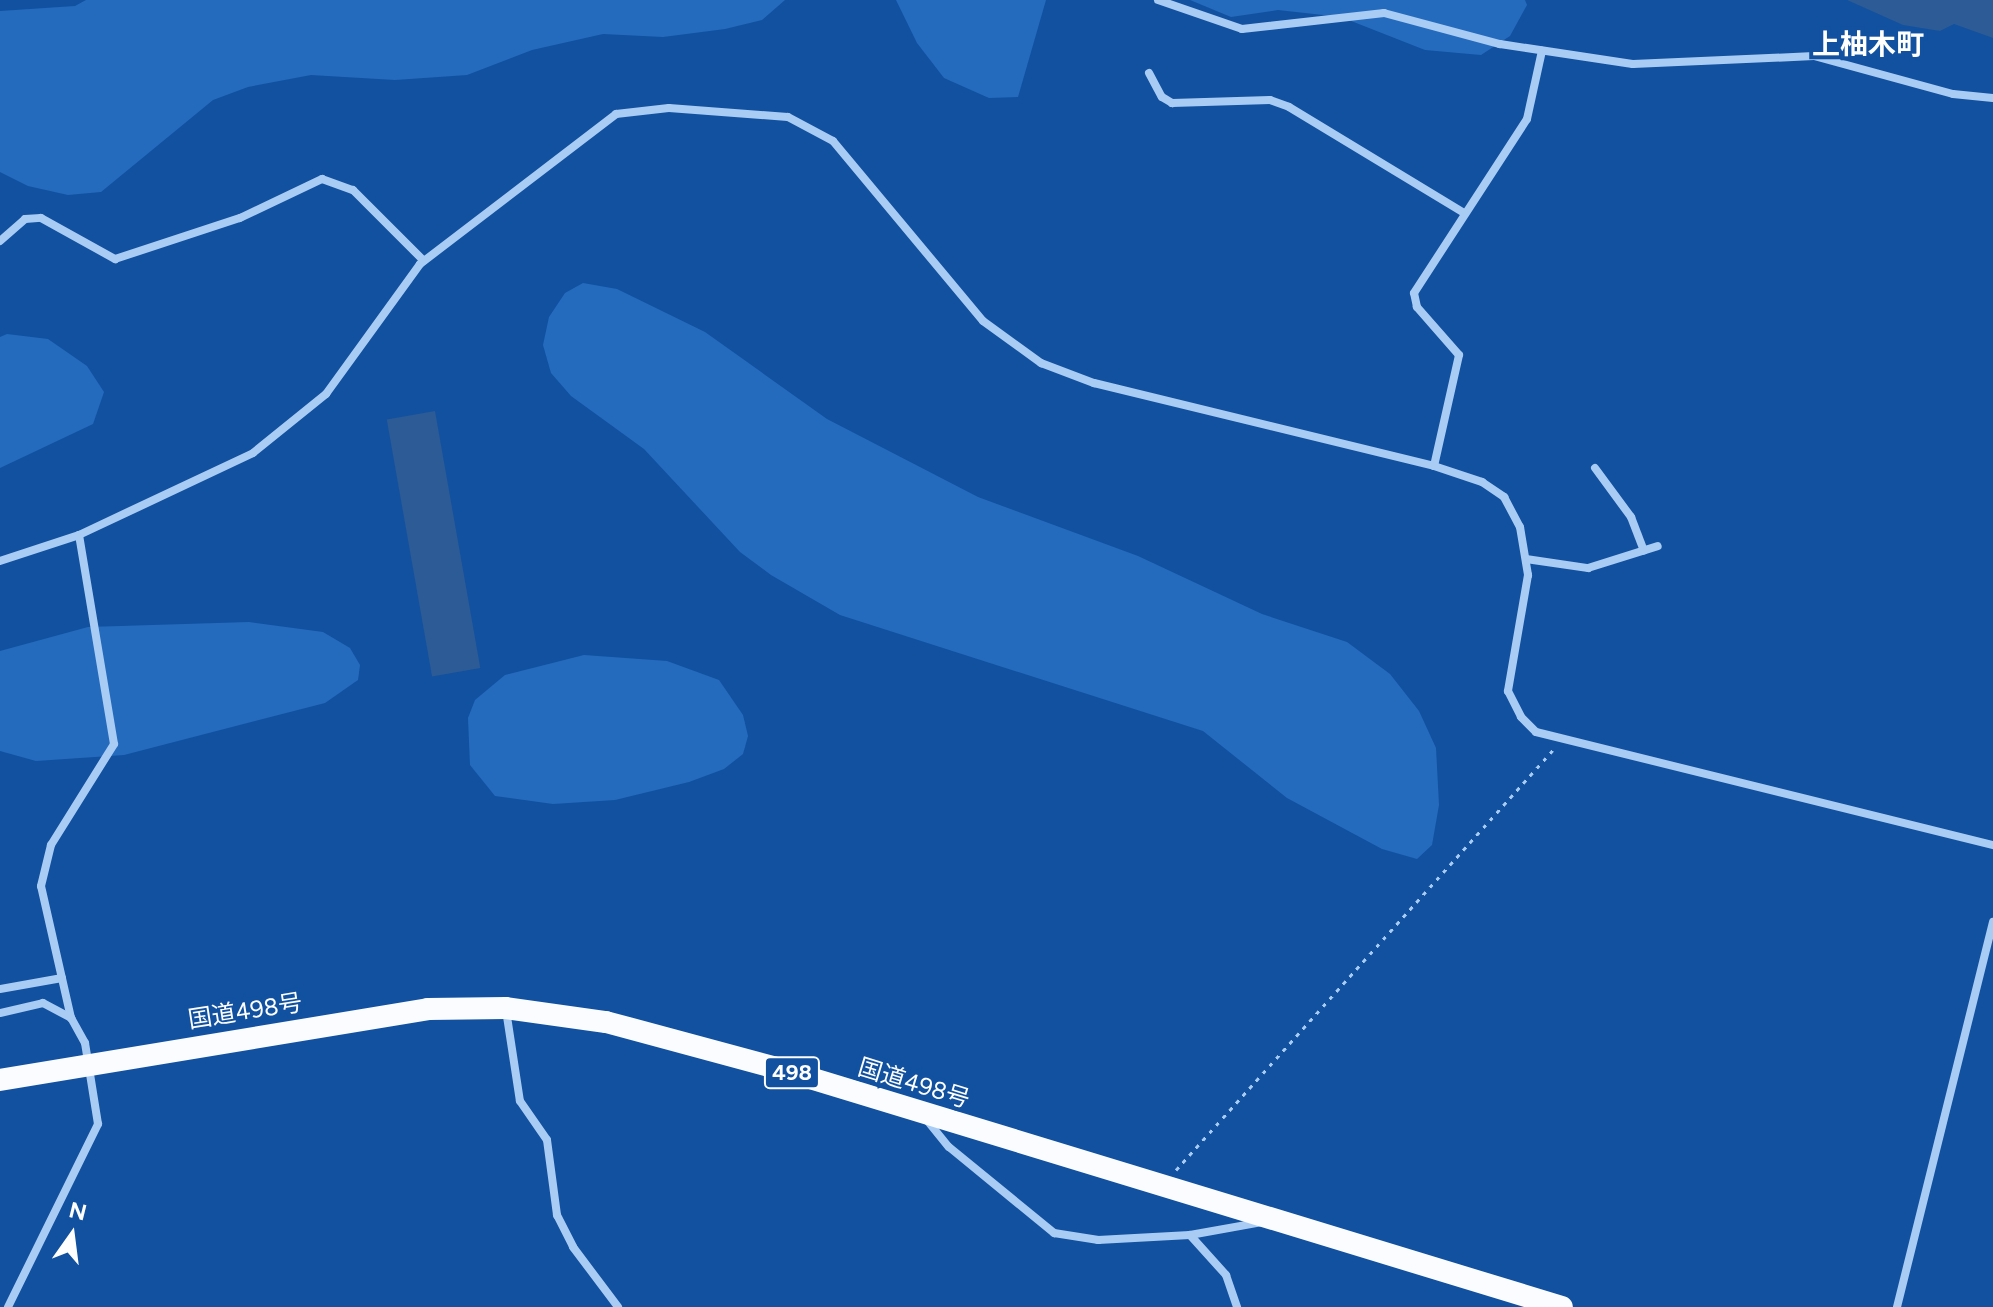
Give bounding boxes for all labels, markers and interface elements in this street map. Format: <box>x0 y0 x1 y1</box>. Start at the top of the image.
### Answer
district label: 上柚木町 <box>1812 27 1924 61</box>
street label: 国道498号 <box>186 988 304 1034</box>
street label: 国道498号 <box>855 1052 973 1114</box>
road number: 498 <box>762 1055 822 1091</box>
north arrow <box>32 1195 112 1275</box>
text: N <box>66 1196 89 1226</box>

